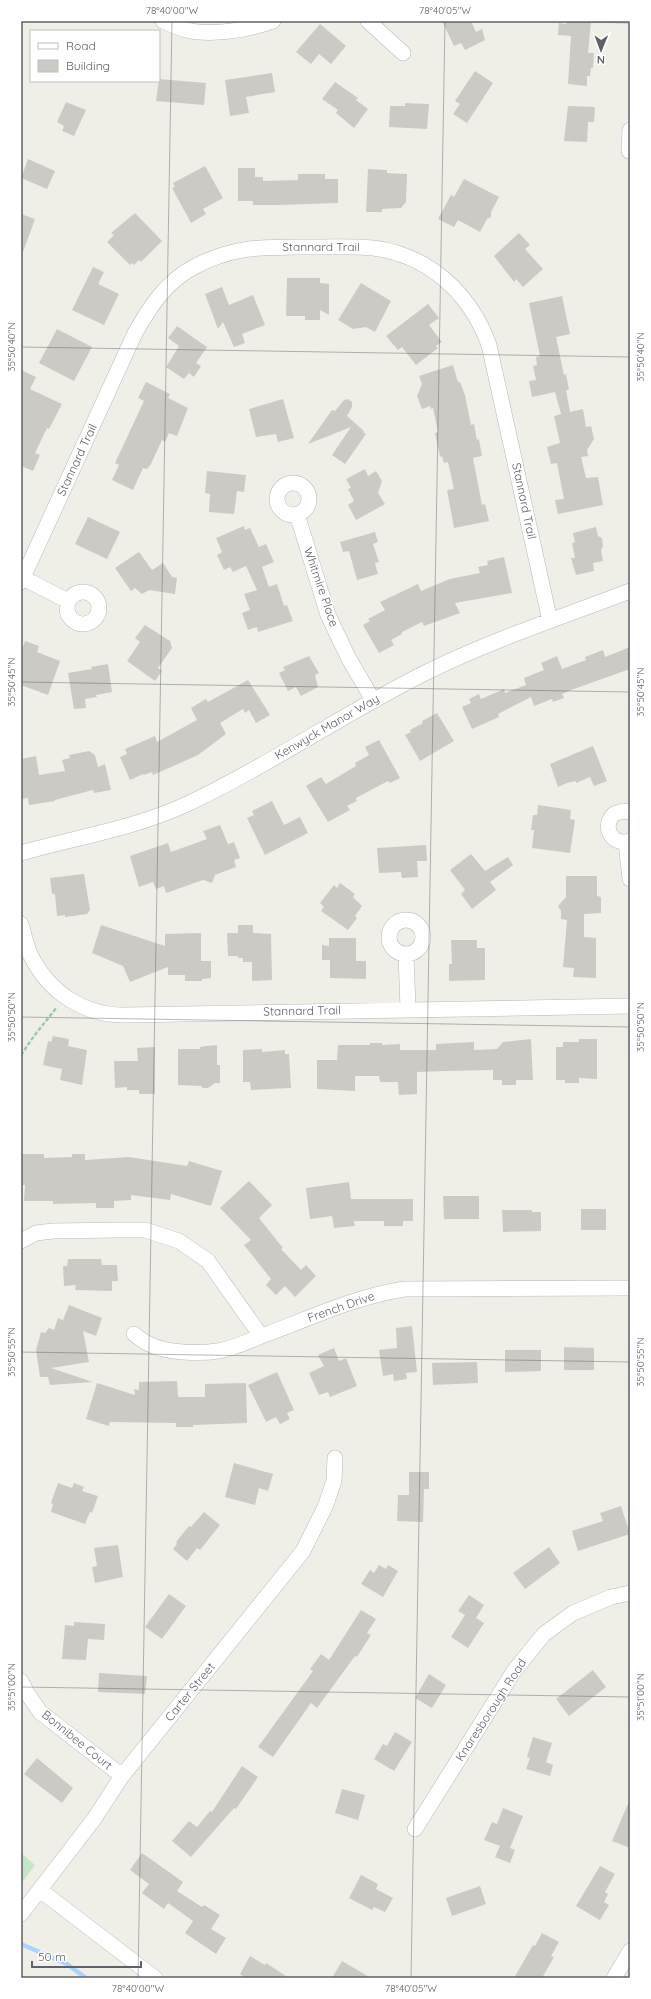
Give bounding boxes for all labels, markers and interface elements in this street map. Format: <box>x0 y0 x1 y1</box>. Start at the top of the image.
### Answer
text: 78°40'00"W <box>146 4 199 17</box>
text: 78°40'05"W <box>419 4 471 17</box>
legend <box>30 30 160 82</box>
north arrow <box>581 30 621 70</box>
text: Road <box>66 38 96 53</box>
text: N <box>597 53 605 67</box>
text: Building <box>66 58 110 73</box>
street label: Stannard Trail <box>282 239 360 254</box>
text: 35°50'40"N <box>5 322 18 372</box>
text: 35°50'40"N <box>634 332 647 382</box>
street label: Stannard Trail <box>53 421 100 498</box>
street label: Stannard Trail <box>509 461 540 540</box>
street label: Whitmire Place <box>301 545 342 629</box>
text: 35°50'45"N <box>5 657 18 707</box>
text: 35°50'45"N <box>634 667 647 717</box>
street label: Kenwyck Manor Way <box>272 691 382 763</box>
text: 35°50'50"N <box>5 992 18 1042</box>
street label: Stannard Trail <box>263 1002 341 1019</box>
text: 35°50'50"N <box>634 1002 647 1052</box>
street label: French Drive <box>305 1288 377 1325</box>
text: 35°50'55"N <box>5 1327 18 1377</box>
text: 35°50'55"N <box>634 1337 647 1387</box>
street label: Knaresborough Road <box>452 1656 529 1764</box>
street label: Carter Street <box>161 1659 218 1724</box>
text: 35°51'00"N <box>5 1663 18 1711</box>
text: 35°51'00"N <box>634 1673 647 1721</box>
street label: Bonnibee Court <box>39 1707 116 1773</box>
scale bar <box>32 1943 141 1969</box>
text: 50 m <box>38 1949 66 1964</box>
text: 78°40'00"W <box>112 1982 165 1995</box>
text: 78°40'05"W <box>385 1982 437 1995</box>

